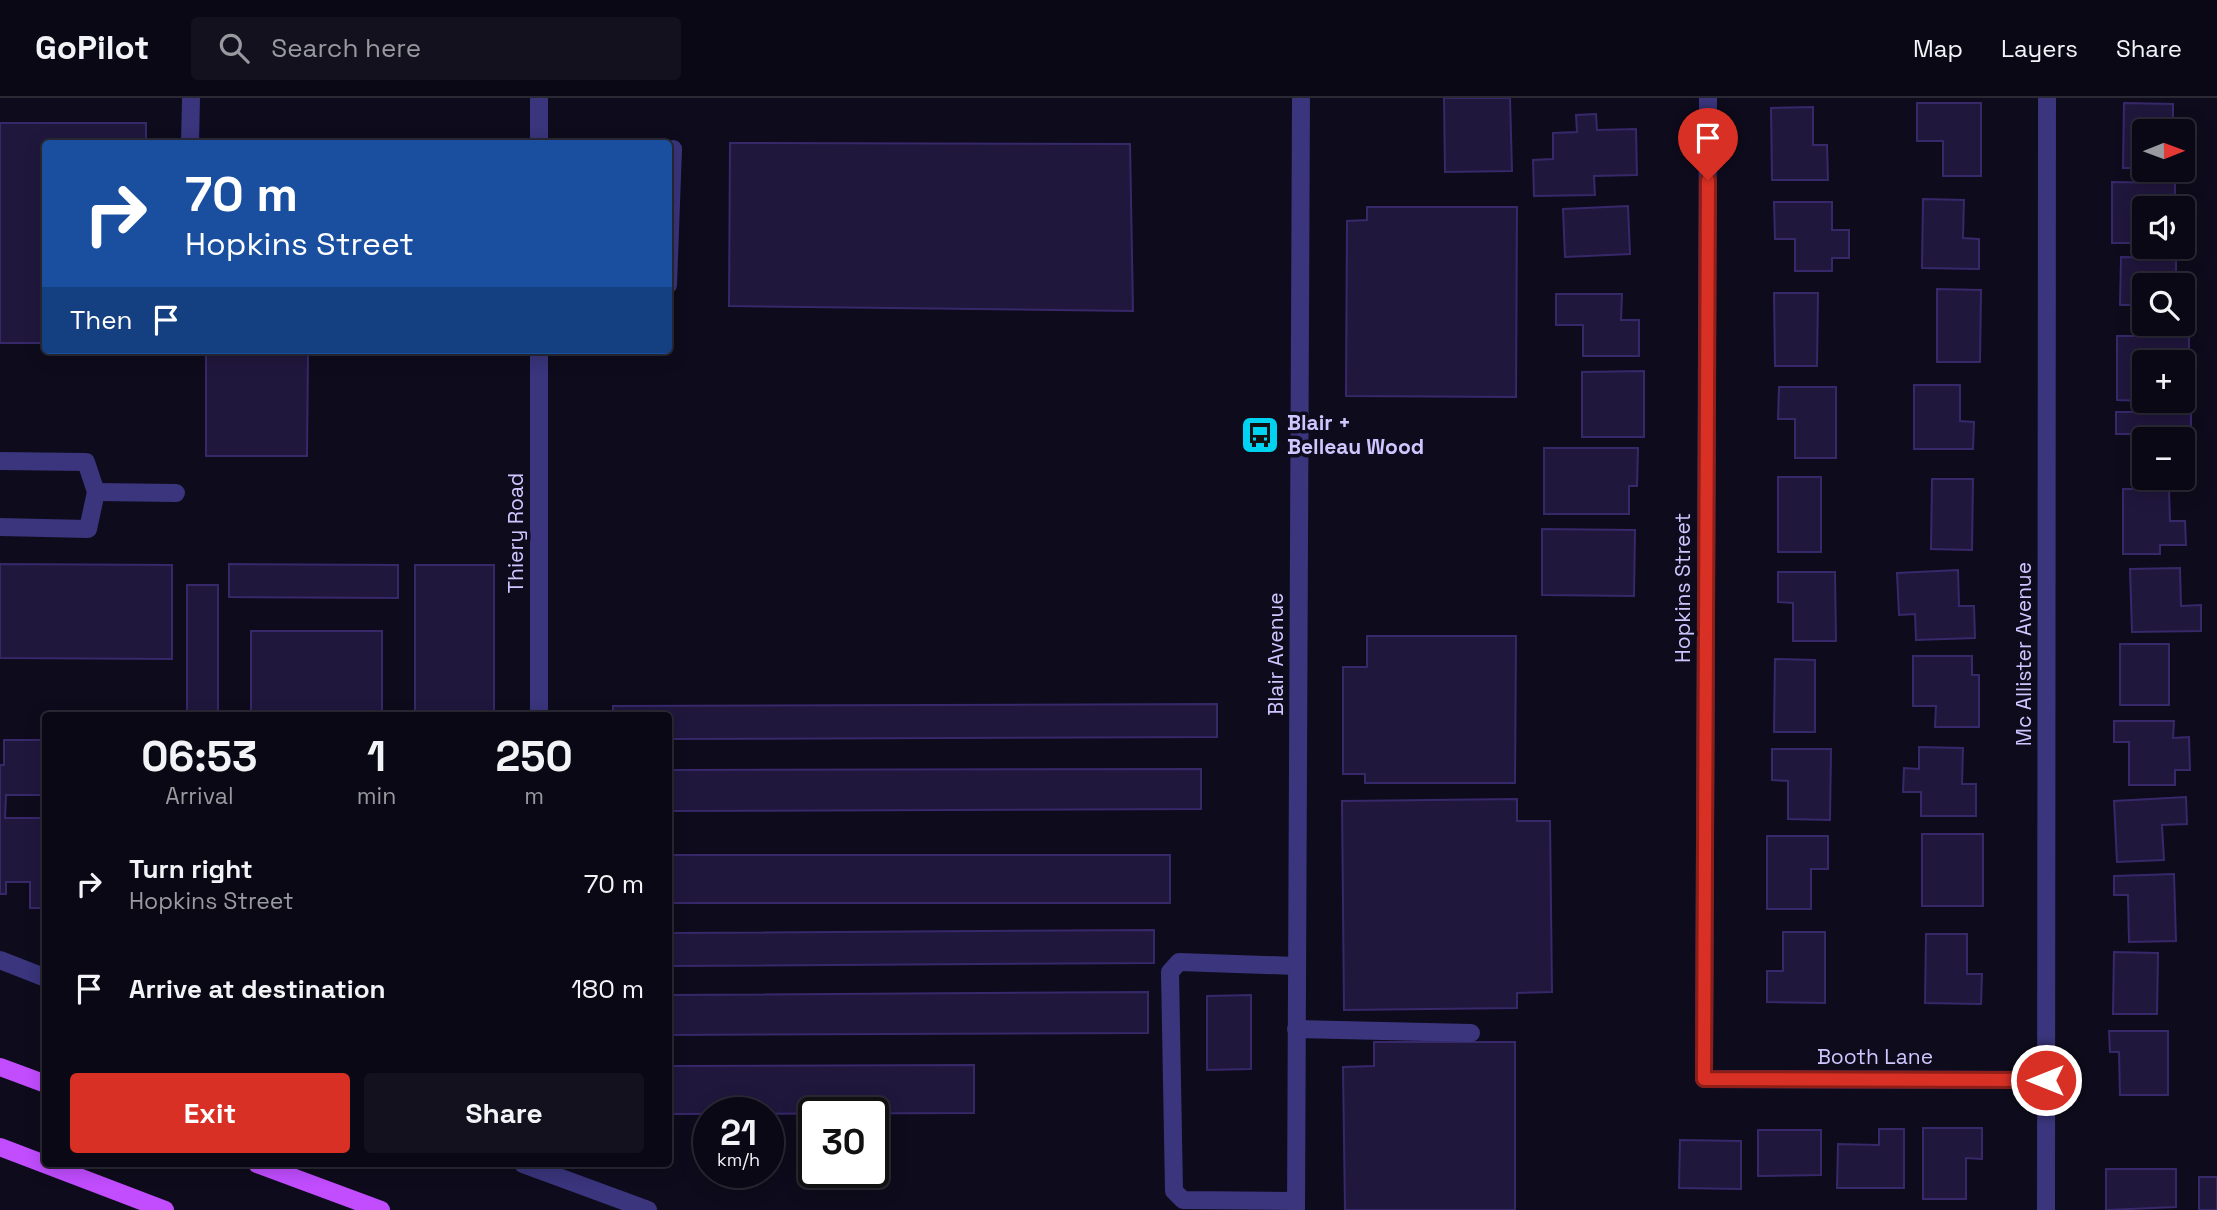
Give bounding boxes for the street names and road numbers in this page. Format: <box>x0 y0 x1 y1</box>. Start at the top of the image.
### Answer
street label: Thiery Road <box>502 473 529 593</box>
street label: Hopkins Street <box>1669 513 1696 663</box>
street label: Mc Allister Avenue <box>2010 562 2037 746</box>
street label: Blair Avenue <box>1262 592 1289 716</box>
street label: Booth Lane <box>1817 1043 1933 1070</box>

